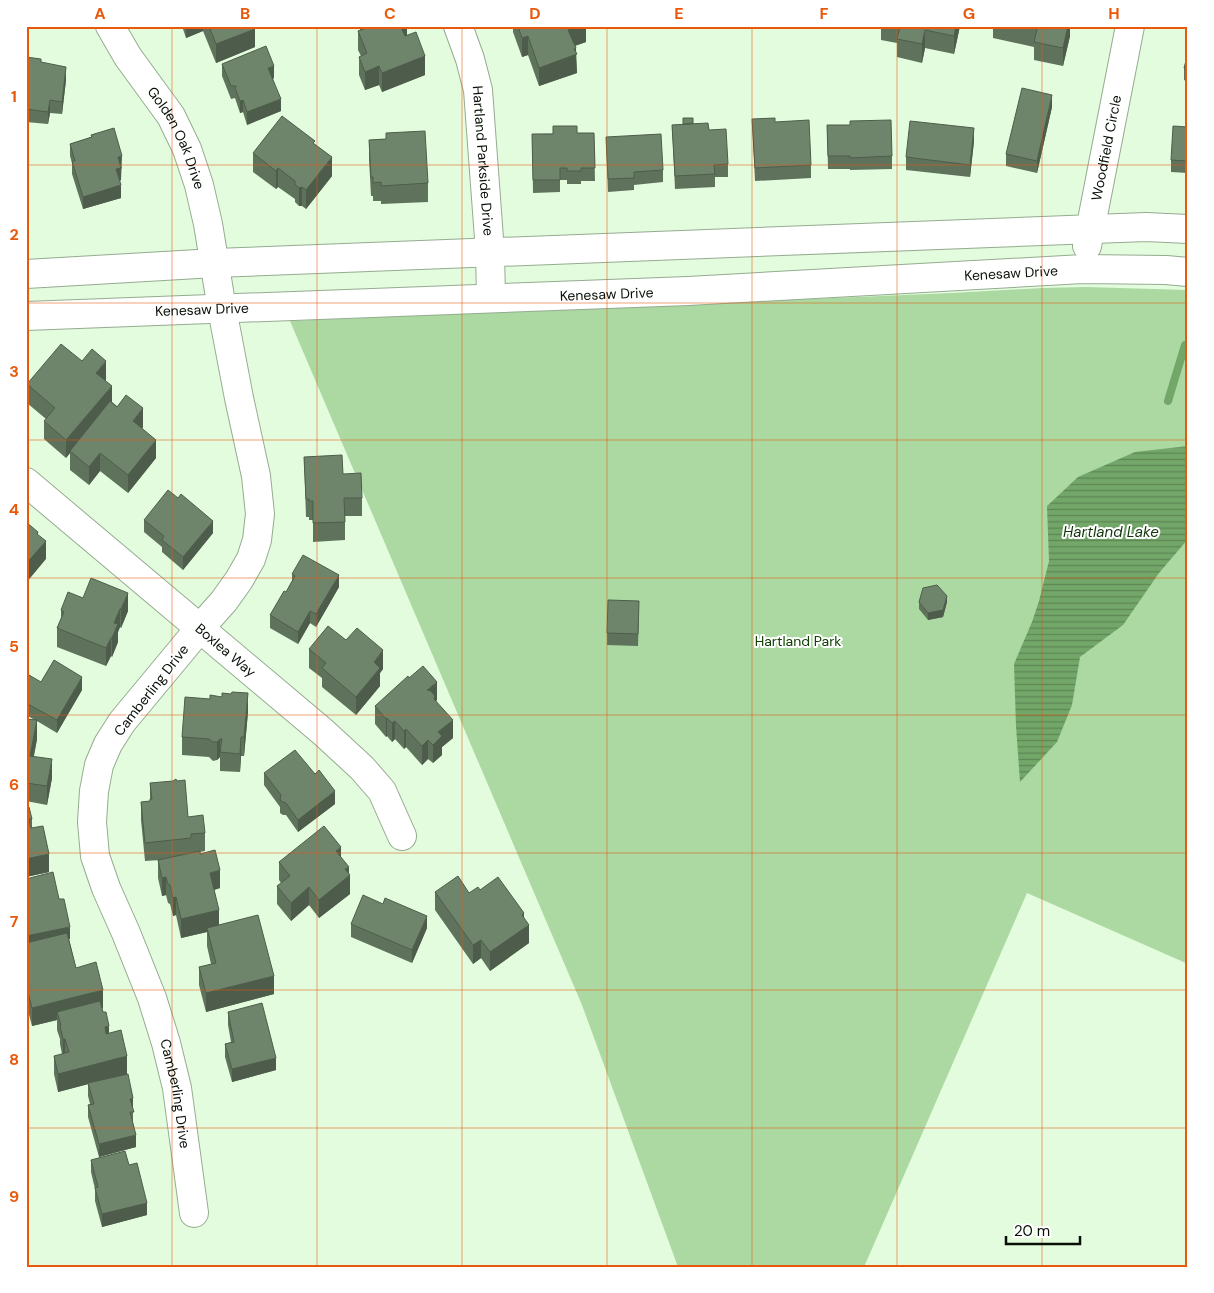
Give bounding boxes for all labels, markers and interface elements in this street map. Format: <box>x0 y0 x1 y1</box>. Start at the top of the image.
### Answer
text: A <box>94 3 106 24</box>
text: B <box>240 3 250 24</box>
text: C <box>384 3 396 24</box>
text: D <box>529 3 541 24</box>
text: E <box>674 3 684 24</box>
text: F <box>820 3 829 24</box>
text: G <box>963 3 975 24</box>
text: H <box>1108 3 1120 24</box>
street label: Golden Oak Drive <box>143 83 209 191</box>
street label: Hartland Parkside Drive <box>469 85 498 236</box>
text: 1 <box>11 86 17 107</box>
street label: Woodfield Circle <box>1087 93 1125 202</box>
text: 2 <box>9 224 19 245</box>
street label: Kenesaw Drive <box>964 261 1058 285</box>
street label: Kenesaw Drive <box>559 283 654 305</box>
street label: Kenesaw Drive <box>155 299 249 320</box>
text: 3 <box>9 361 19 382</box>
text: 4 <box>9 499 19 520</box>
water label: Hartland Lake <box>1063 522 1159 542</box>
street label: Boxlea Way <box>192 619 260 681</box>
park label: Hartland Park <box>755 632 841 650</box>
text: 5 <box>9 636 19 657</box>
street label: Camberling Drive <box>110 641 192 739</box>
text: 6 <box>9 774 19 795</box>
text: 7 <box>10 911 19 932</box>
street label: Camberling Drive <box>156 1037 194 1150</box>
text: 8 <box>9 1049 19 1070</box>
text: 9 <box>9 1186 19 1207</box>
scale bar <box>1006 1213 1080 1245</box>
text: 20 m <box>1014 1221 1050 1241</box>

